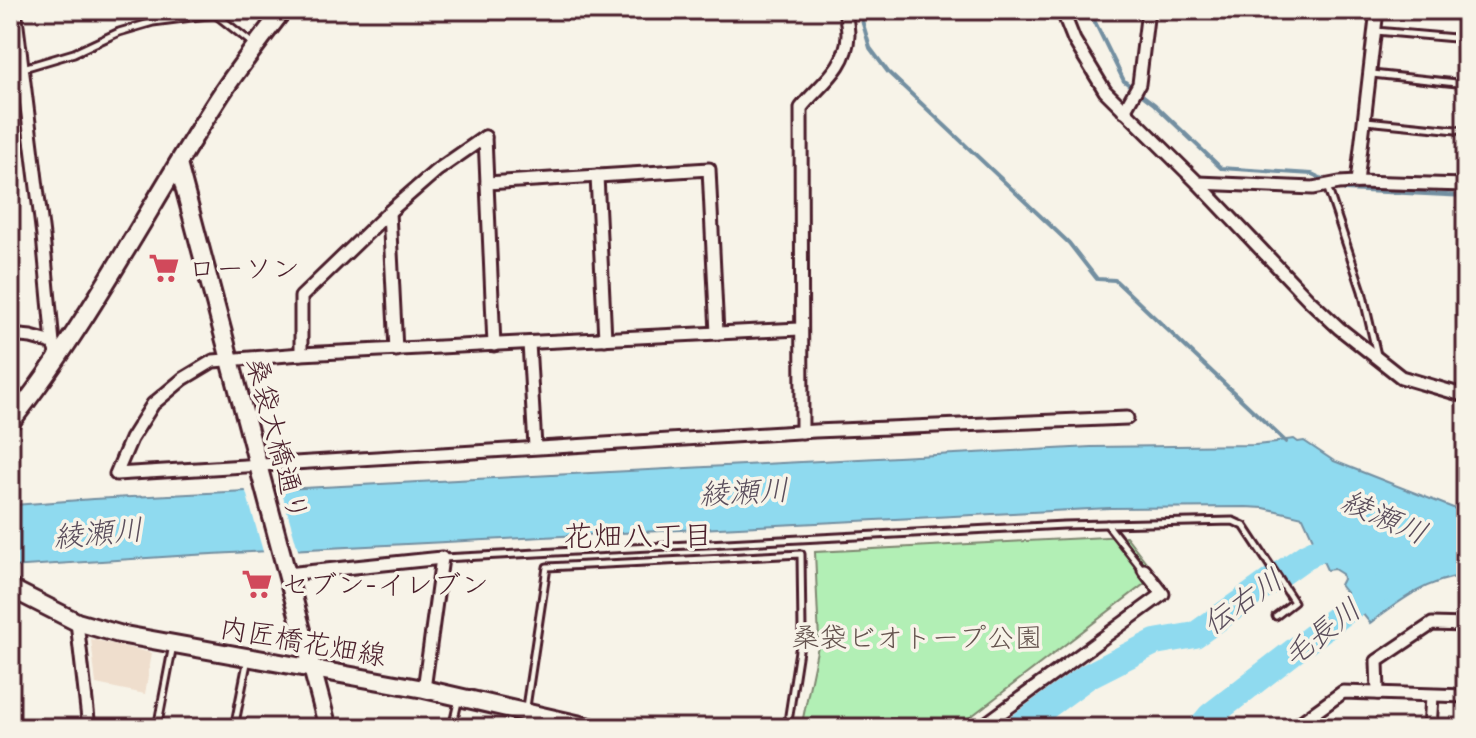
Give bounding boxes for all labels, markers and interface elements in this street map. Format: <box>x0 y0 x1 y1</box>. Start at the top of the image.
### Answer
place label: ローソン <box>188 250 300 286</box>
supermarket icon: ローソン <box>147 251 181 285</box>
street label: 桑袋大橋通り <box>239 353 317 525</box>
water label: 綾瀬川 <box>698 470 790 512</box>
water label: 綾瀬川 <box>1336 480 1434 552</box>
water label: 綾瀬川 <box>52 509 144 555</box>
district label: 花畑八丁目 <box>563 516 713 554</box>
water label: 伝右川 <box>1194 560 1290 642</box>
place label: セブン-イレブン <box>281 566 489 602</box>
supermarket icon: セブン-イレブン <box>240 567 274 601</box>
water label: 毛長川 <box>1274 589 1368 675</box>
street label: 内匠橋花畑線 <box>217 609 389 673</box>
park label: 桑袋ビオトープ公園 <box>792 619 1042 655</box>

